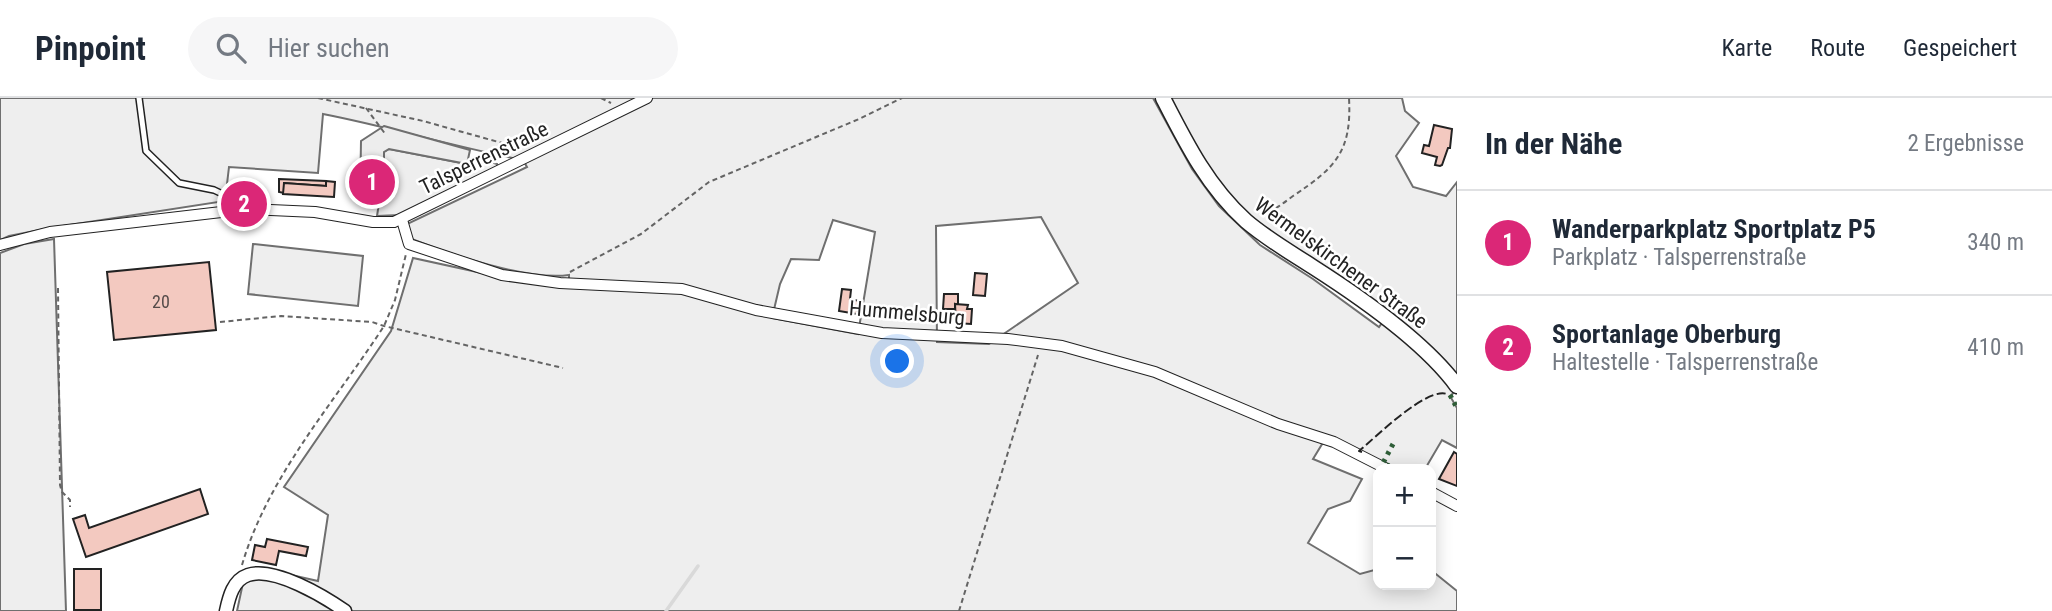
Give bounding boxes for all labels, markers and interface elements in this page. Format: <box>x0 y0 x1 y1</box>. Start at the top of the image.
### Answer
search box <box>188 17 678 80</box>
text: Pinpoint <box>35 29 146 68</box>
icon: search <box>212 29 250 67</box>
text: Hier suchen <box>268 33 390 63</box>
text: Karte <box>1722 34 1772 62</box>
text: Route <box>1810 34 1865 62</box>
text: Gespeichert <box>1903 34 2017 62</box>
street label: Talsperrenstraße <box>416 117 552 199</box>
text: In der Nähe <box>1485 126 1622 161</box>
text: 2 Ergebnisse <box>1907 130 2024 157</box>
pin: 1 <box>349 156 395 208</box>
pin: 2 <box>221 178 267 230</box>
street label: Wermelskirchener Straße <box>1250 192 1432 334</box>
text: Wanderparkplatz Sportplatz P5 <box>1552 214 1876 244</box>
text: 1 <box>1502 229 1514 256</box>
text: 340 m <box>1967 229 2024 256</box>
text: Parkplatz · Talsperrenstraße <box>1552 244 1806 271</box>
house number: 20 <box>152 291 170 312</box>
street label: Hummelsburg <box>848 296 966 330</box>
text: Sportanlage Oberburg <box>1552 319 1781 349</box>
text: 2 <box>1502 334 1514 361</box>
text: 410 m <box>1967 334 2024 361</box>
your location <box>880 344 914 378</box>
text: Haltestelle · Talsperrenstraße <box>1552 349 1818 376</box>
map controls <box>1373 464 1436 590</box>
button: + <box>1373 464 1436 527</box>
button: − <box>1373 527 1436 590</box>

